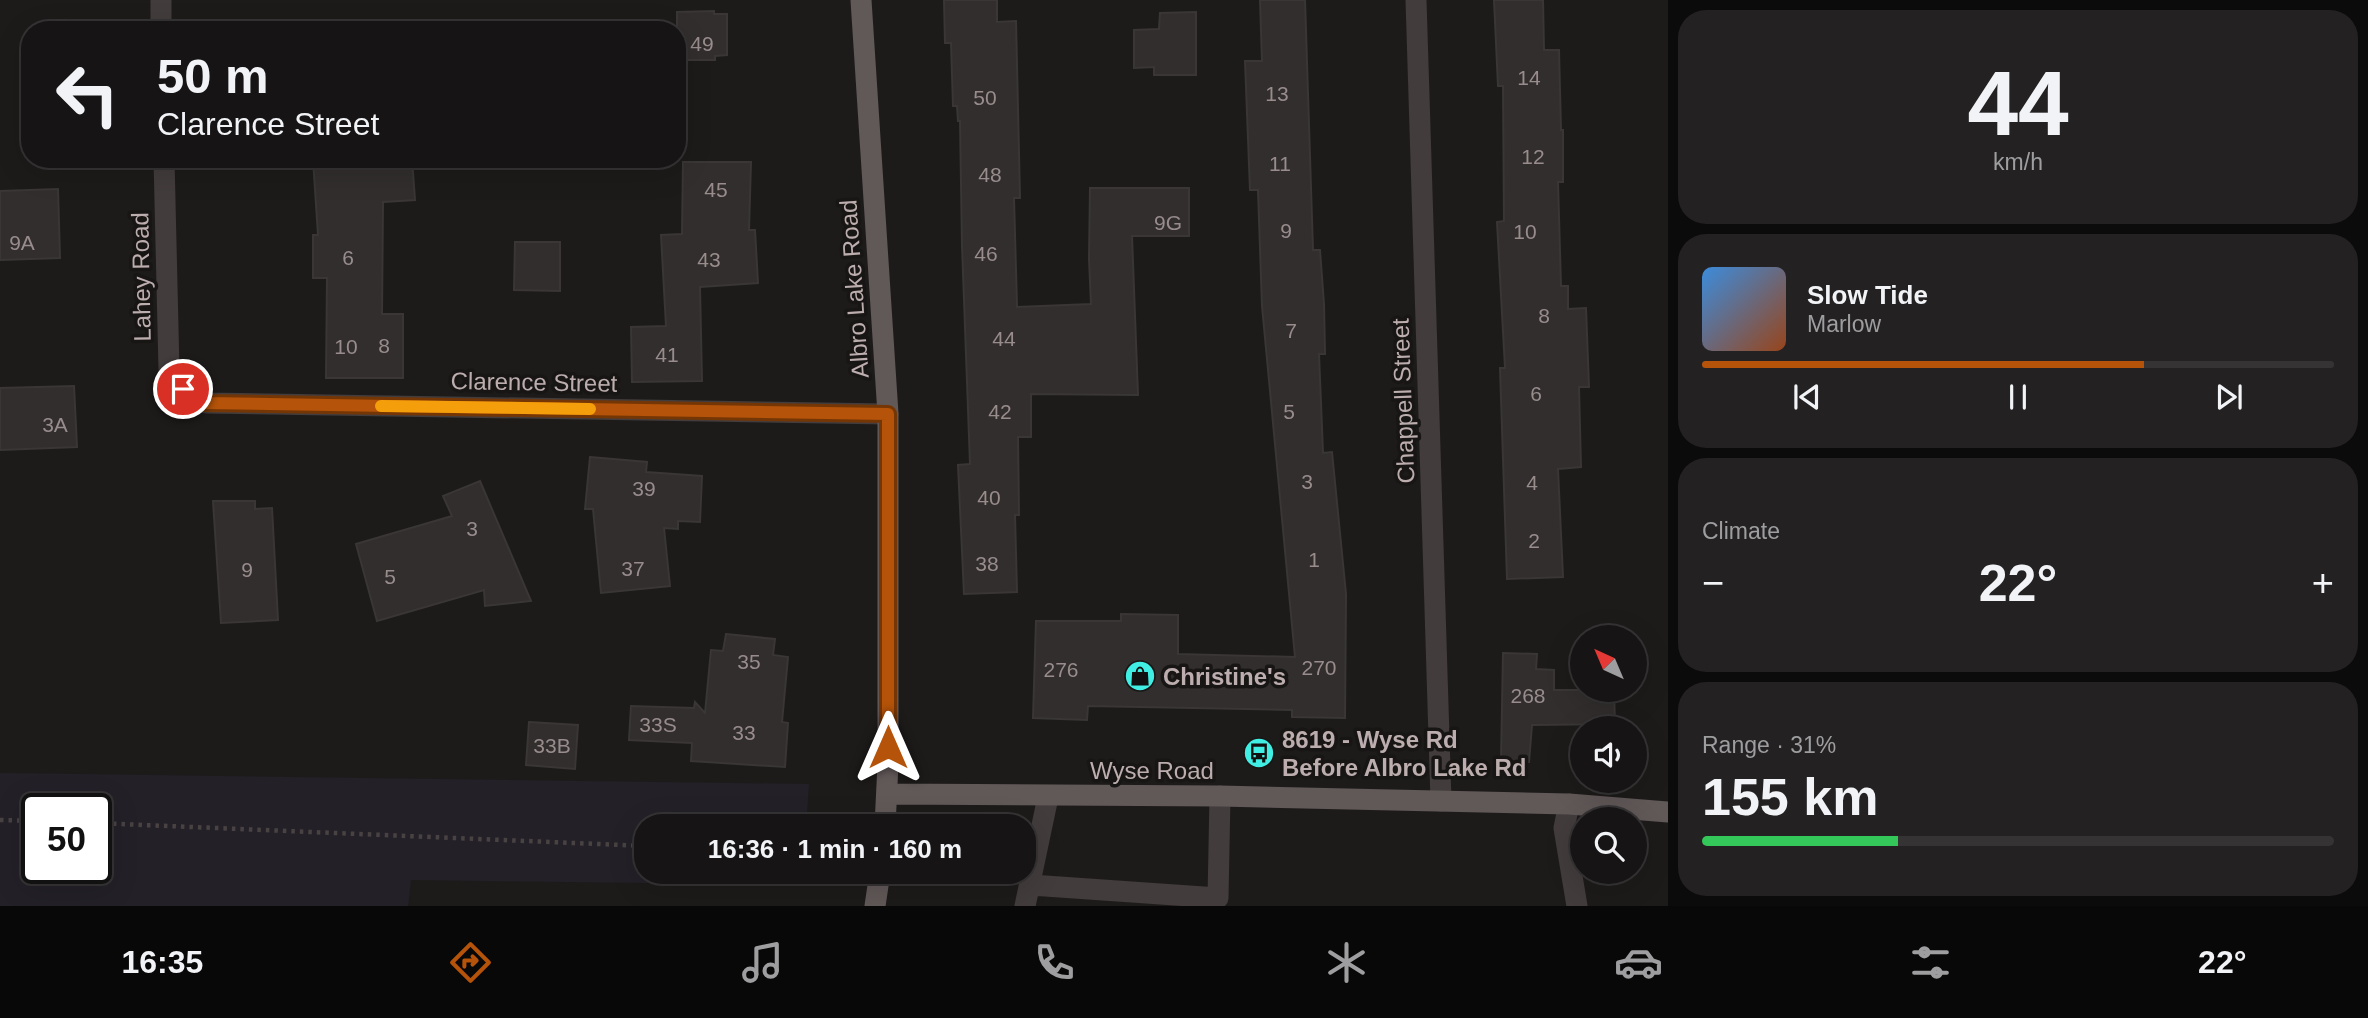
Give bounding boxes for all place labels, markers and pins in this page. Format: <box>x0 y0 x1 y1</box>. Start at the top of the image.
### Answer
pin <box>153 359 213 419</box>
shop icon: Christine's <box>1123 659 1157 693</box>
place label: Christine's <box>1163 663 1286 690</box>
place label: 8619 - Wyse Rd Before Albro Lake Rd <box>1282 726 1527 781</box>
bus stop icon: 8619 - Wyse Rd Before Albro Lake Rd <box>1242 736 1276 770</box>

